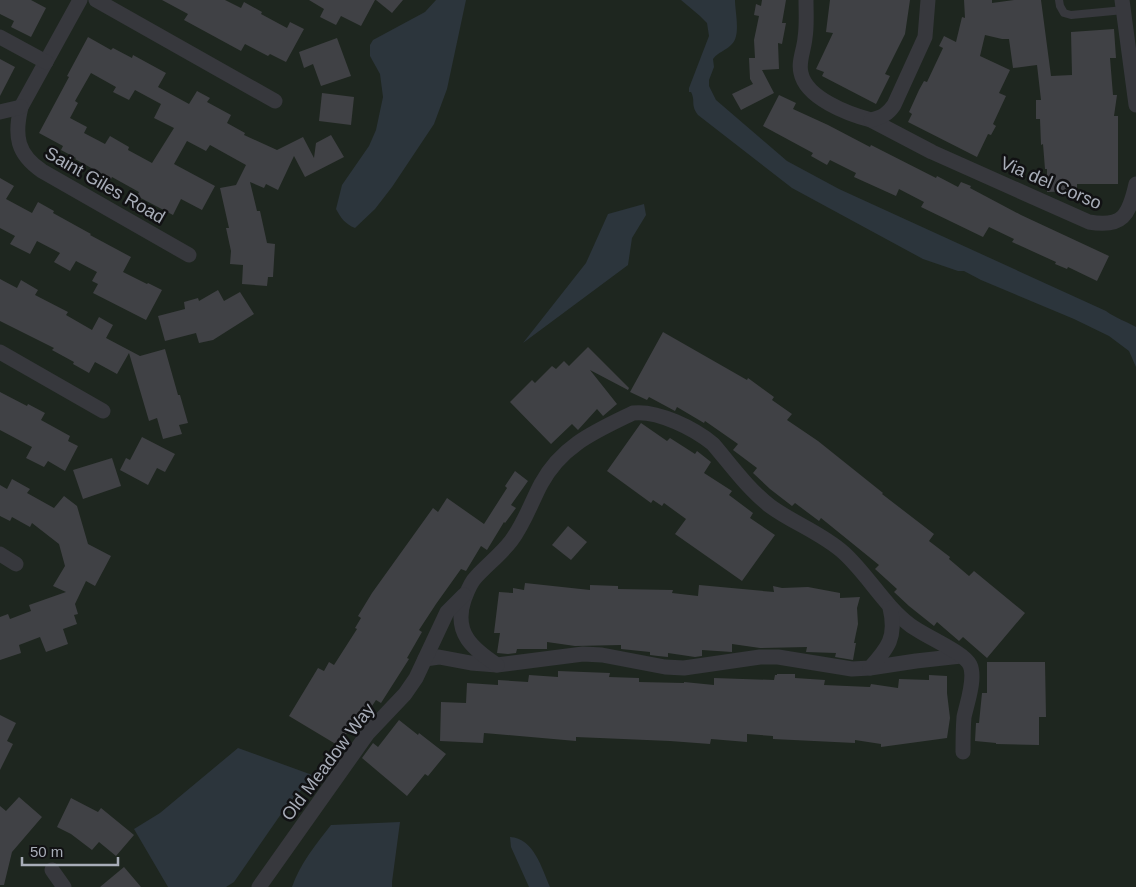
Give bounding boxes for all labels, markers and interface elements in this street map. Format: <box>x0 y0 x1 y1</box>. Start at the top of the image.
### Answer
street label: Saint Giles Road <box>42 143 168 227</box>
street label: Via del Corso <box>998 153 1104 213</box>
street label: Old Meadow Way <box>277 700 379 824</box>
scale bar <box>22 834 119 866</box>
text: 50 m <box>30 843 63 860</box>

